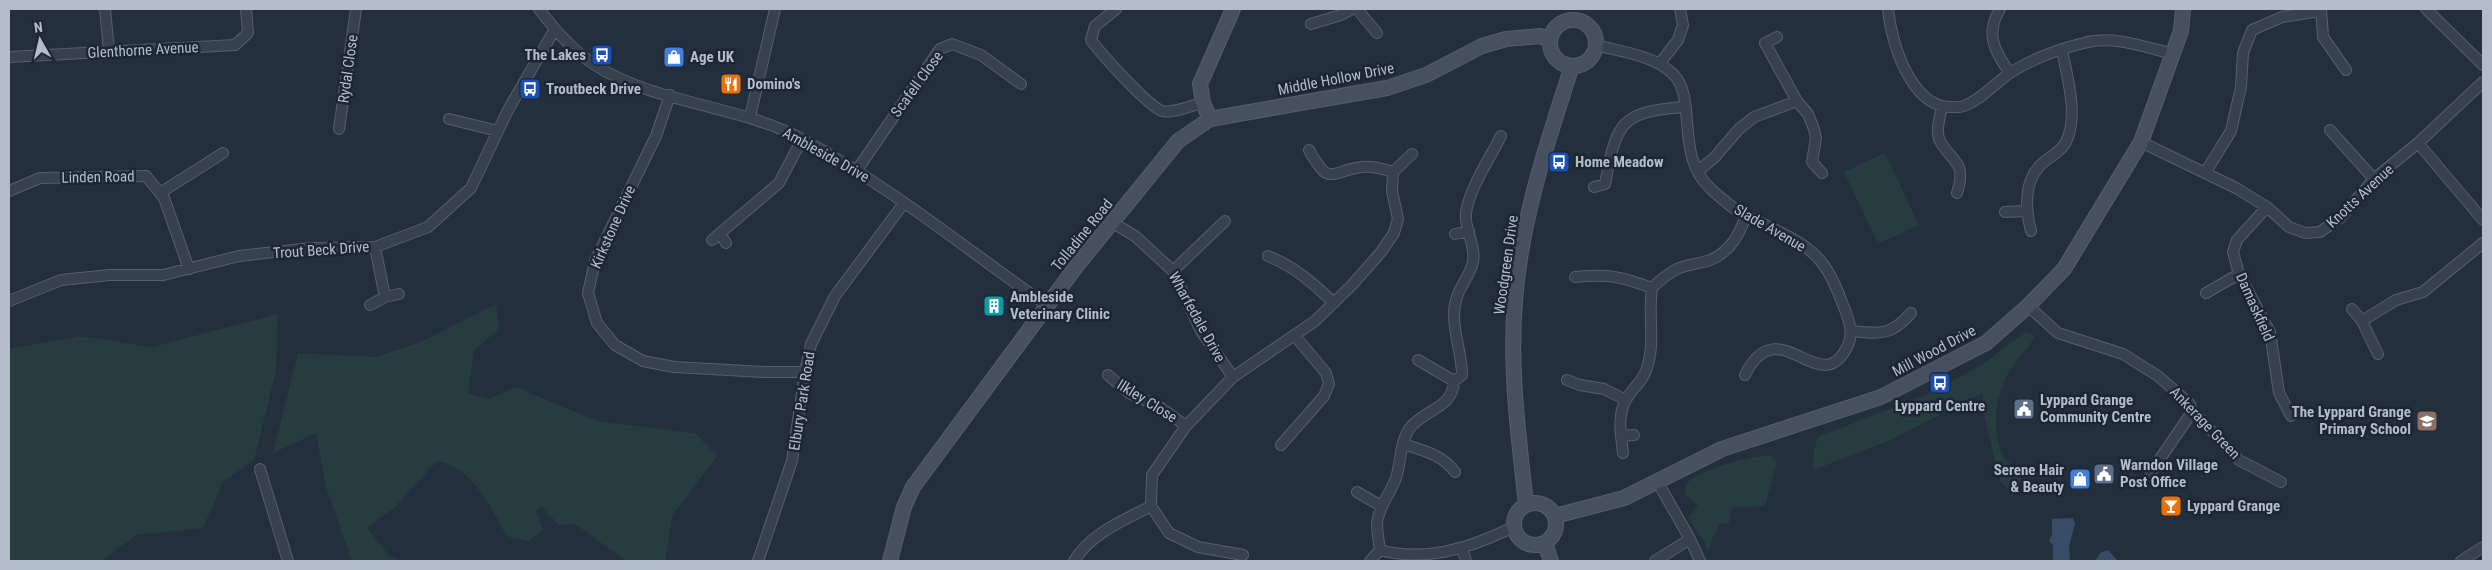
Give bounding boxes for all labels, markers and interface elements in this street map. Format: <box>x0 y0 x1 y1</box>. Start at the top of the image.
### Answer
north arrow <box>15 15 65 65</box>
text: N <box>33 19 44 36</box>
street label: Rydal Close <box>334 34 362 104</box>
street label: Glenthorne Avenue <box>87 38 199 62</box>
bus stop icon: The Lakes <box>590 43 614 67</box>
shop icon: Age UK <box>662 45 686 69</box>
place label: The Lakes <box>525 46 586 64</box>
street label: Scafell Close <box>887 47 947 121</box>
place label: Age UK <box>690 48 735 66</box>
street label: Middle Hollow Drive <box>1276 59 1396 99</box>
restaurant icon: Domino's <box>719 72 743 96</box>
place label: Domino's <box>747 75 801 93</box>
bus stop icon: Troutbeck Drive <box>518 77 542 101</box>
place label: Troutbeck Drive <box>546 80 641 98</box>
street label: Ambleside Drive <box>780 124 872 186</box>
bus stop icon: Home Meadow <box>1547 150 1571 174</box>
place label: Home Meadow <box>1575 153 1664 171</box>
street label: Knotts Avenue <box>2323 160 2397 232</box>
street label: Linden Road <box>61 167 135 187</box>
street label: Kirkstone Drive <box>587 183 639 271</box>
street label: Tolladine Road <box>1047 195 1117 275</box>
street label: Slade Avenue <box>1731 200 1809 256</box>
street label: Woodgreen Drive <box>1490 214 1522 316</box>
street label: Trout Beck Drive <box>272 238 370 262</box>
street label: Wharfedale Drive <box>1165 269 1229 365</box>
street label: Damaskfield <box>2232 270 2278 344</box>
place label: Ambleside Veterinary Clinic <box>1010 288 1110 323</box>
building icon: Ambleside Veterinary Clinic <box>982 294 1006 318</box>
street label: Mill Wood Drive <box>1889 321 1979 381</box>
street label: Elbury Park Road <box>785 350 819 452</box>
bus stop icon: Lyppard Centre <box>1928 371 1952 395</box>
street label: Ilkley Close <box>1114 376 1180 426</box>
street label: Ankerage Green <box>2166 383 2244 463</box>
place label: Lyppard Grange Community Centre <box>2040 391 2151 426</box>
place label: Lyppard Centre <box>1895 397 1985 415</box>
public building icon: Lyppard Grange Community Centre <box>2012 397 2036 421</box>
place label: The Lyppard Grange Primary School <box>2292 403 2411 438</box>
school or university icon: The Lyppard Grange Primary School <box>2415 409 2439 433</box>
place label: Warndon Village Post Office <box>2120 456 2218 491</box>
place label: Serene Hair & Beauty <box>1994 461 2064 496</box>
public building icon: Warndon Village Post Office <box>2092 462 2116 486</box>
shop icon: Serene Hair & Beauty <box>2068 467 2092 491</box>
bar icon: Lyppard Grange <box>2159 494 2183 518</box>
place label: Lyppard Grange <box>2187 497 2280 515</box>

